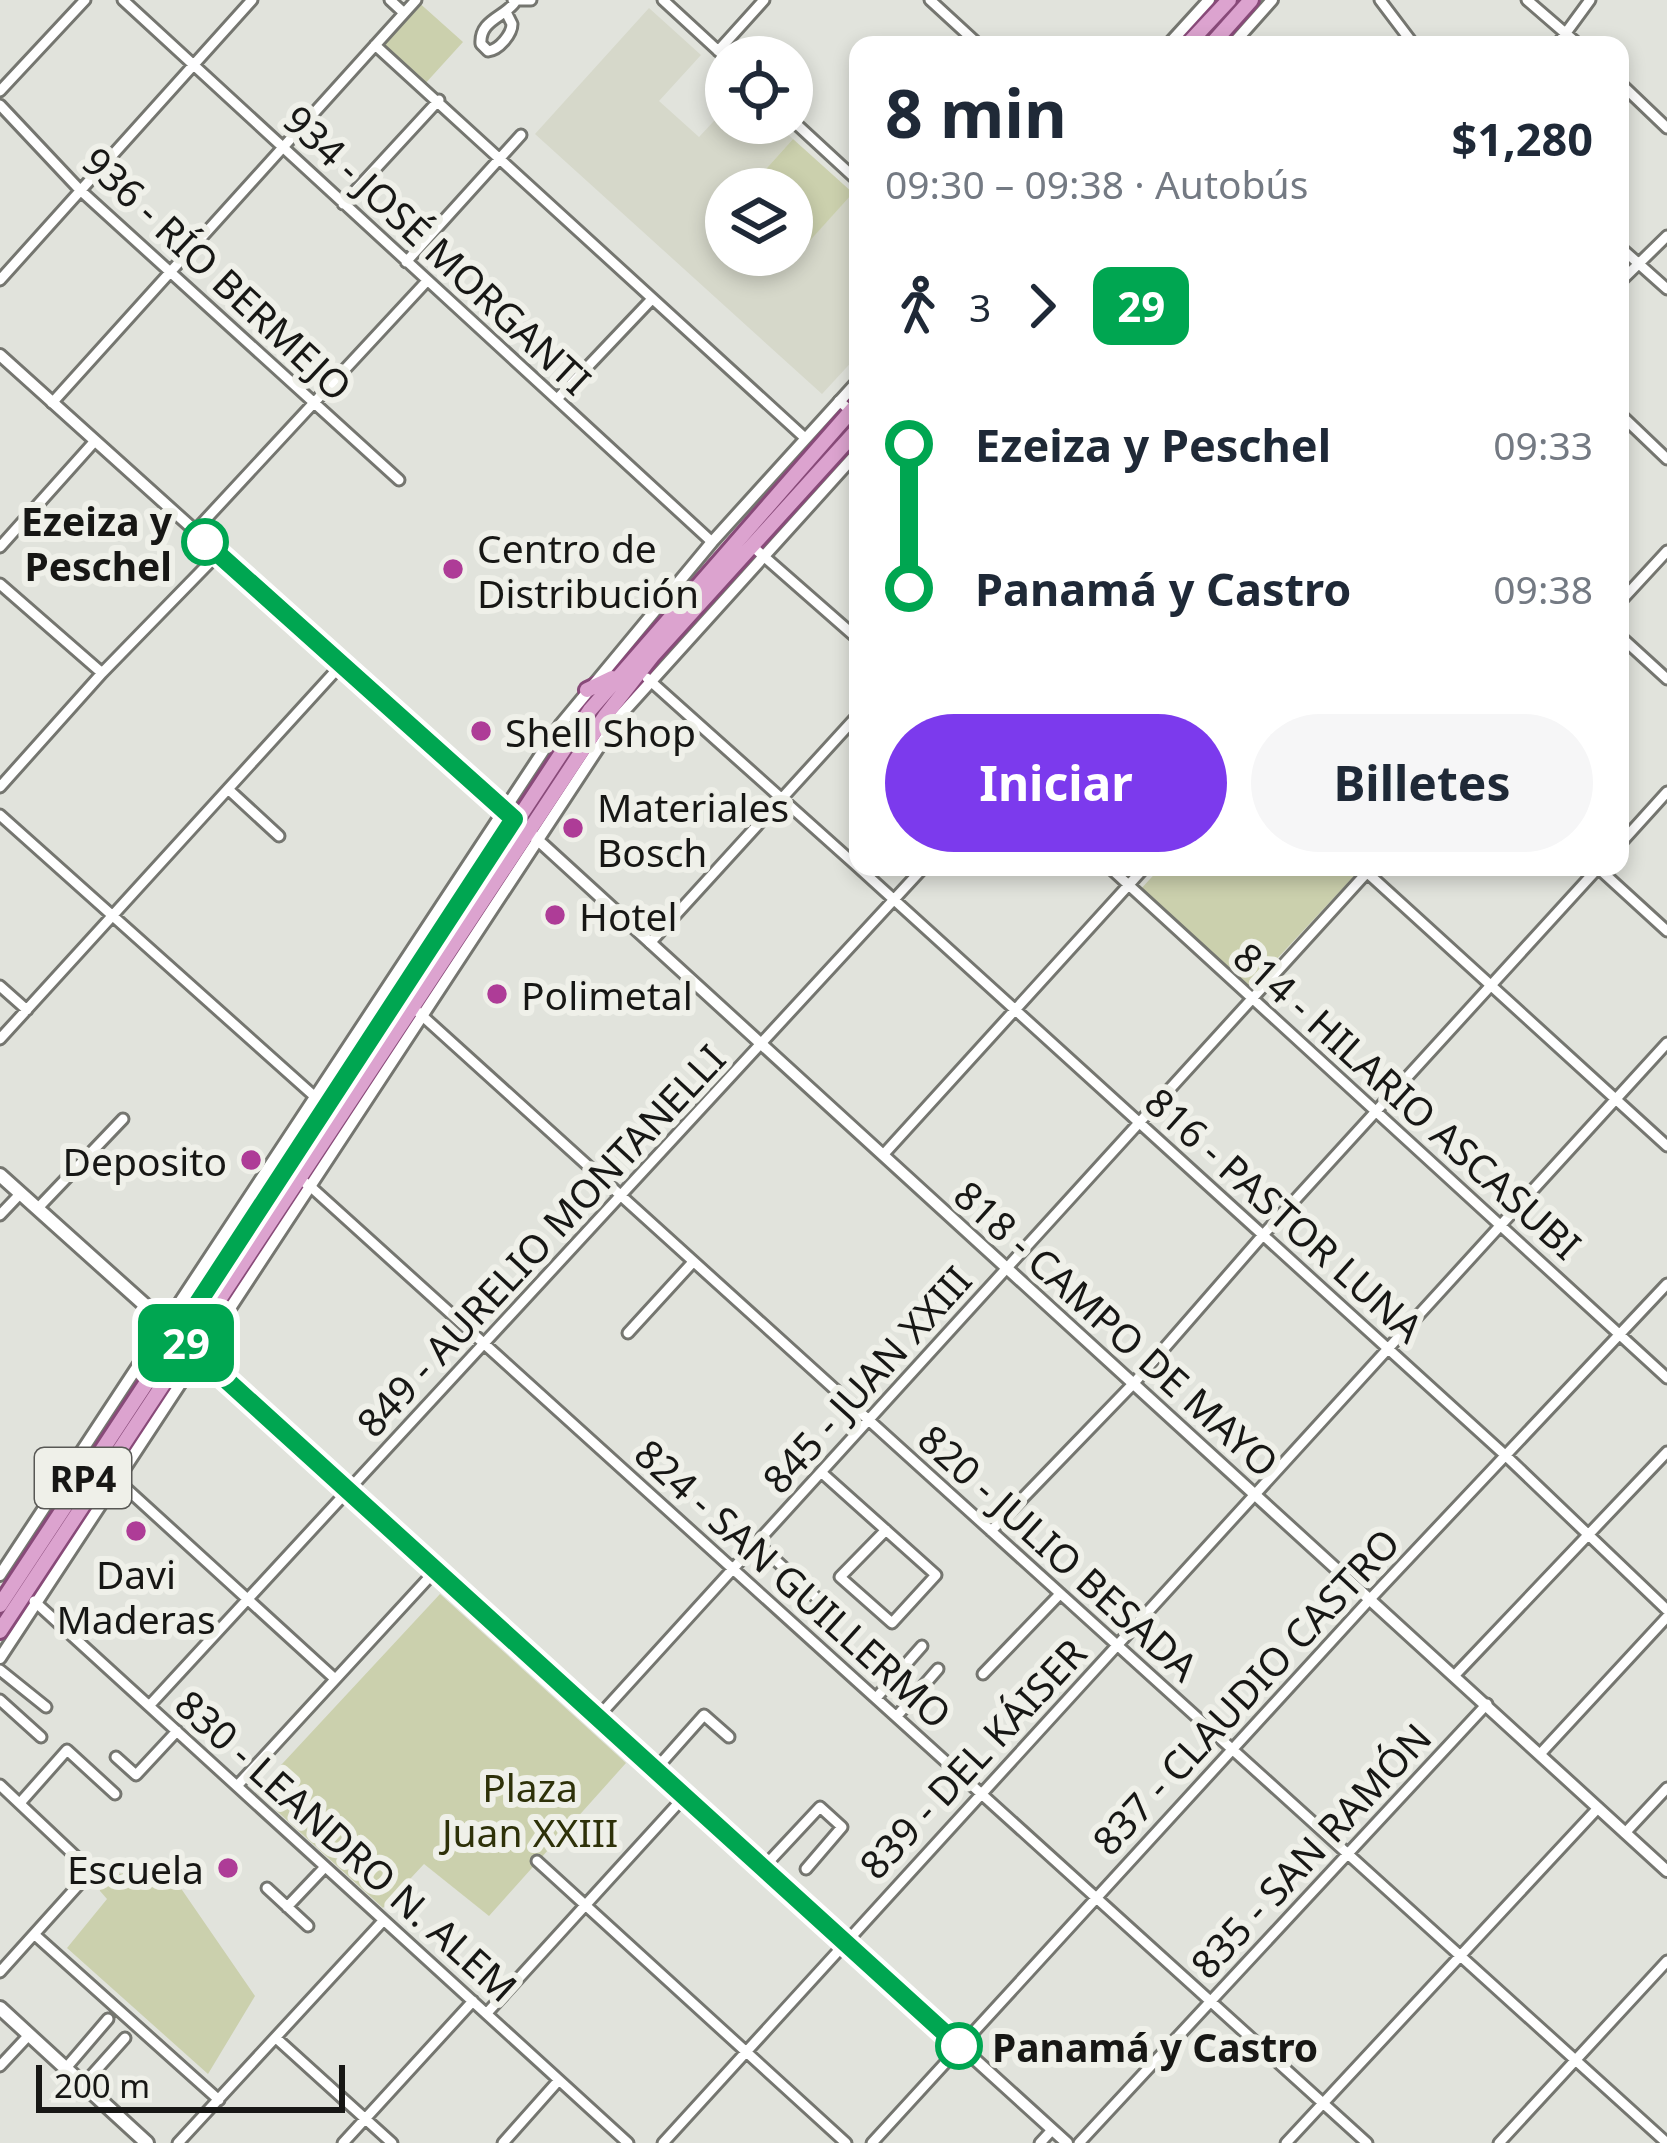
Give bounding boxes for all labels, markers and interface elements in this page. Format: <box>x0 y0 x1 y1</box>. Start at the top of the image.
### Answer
map controls <box>705 36 813 276</box>
button: locate <box>705 36 813 144</box>
text: 8 min <box>885 67 1067 157</box>
street label: 934 - JOSÉ MORGANTI <box>273 93 603 405</box>
text: $1,280 <box>1451 108 1593 169</box>
street label: 936 - RÍO BERMEJO <box>72 134 364 412</box>
text: 09:30 – 09:38 · Autobús <box>885 157 1308 210</box>
button: layers <box>705 168 813 276</box>
icon: walk <box>885 273 951 339</box>
icon: forward <box>1009 273 1075 339</box>
text: 29 <box>1117 277 1165 334</box>
text: 3 <box>969 280 991 333</box>
text: Ezeiza y Peschel <box>975 414 1331 475</box>
text: 09:33 <box>1493 418 1593 471</box>
place label: Ezeiza y Peschel <box>21 494 173 592</box>
marker: Ezeiza y Peschel <box>183 520 227 564</box>
place label: Centro de Distribución <box>477 521 699 619</box>
marker: Centro de Distribución <box>440 556 466 582</box>
text: Panamá y Castro <box>975 558 1351 619</box>
text: 09:38 <box>1493 562 1593 615</box>
place label: Shell Shop <box>505 705 696 758</box>
button: Iniciar <box>885 714 1227 852</box>
button: Billetes <box>1251 714 1593 852</box>
marker: Shell Shop <box>468 718 494 744</box>
place label: Materiales Bosch <box>597 780 789 878</box>
marker: Materiales Bosch <box>560 815 586 841</box>
place label: Hotel <box>579 889 678 942</box>
marker: Hotel <box>542 902 568 928</box>
street label: 814 - HILARIO ASCASUBI <box>1223 930 1593 1270</box>
place label: Polimetal <box>521 968 693 1021</box>
marker: Polimetal <box>484 981 510 1007</box>
street label: 849 - AURELIO MONTANELLI <box>344 1032 736 1448</box>
street label: 816 - PASTOR LUNA <box>1135 1075 1435 1353</box>
place label: Deposito <box>63 1134 227 1187</box>
marker: Deposito <box>238 1147 264 1173</box>
street label: 818 - CAMPO DE MAYO <box>944 1168 1290 1488</box>
street label: 845 - JUAN XXIII <box>750 1254 982 1504</box>
line badge: 29 <box>132 1304 240 1382</box>
text: 29 <box>162 1314 210 1371</box>
street label: 820 - JULIO BESADA <box>908 1412 1210 1692</box>
street label: 824 - SAN GUILLERMO <box>624 1427 964 1739</box>
road number: RP4 <box>35 1448 131 1508</box>
street label: 837 - CLAUDIO CASTRO <box>1080 1516 1410 1866</box>
marker: Davi Maderas <box>123 1518 149 1544</box>
place label: Davi Maderas <box>56 1547 216 1645</box>
street label: 839 - DEL KÁISER <box>847 1627 1097 1889</box>
street label: 830 - LEANDRO N. ALEM <box>165 1677 529 2013</box>
street label: 835 - SAN RAMÓN <box>1178 1711 1442 1989</box>
park label: Plaza Juan XXIII <box>438 1760 618 1858</box>
place label: Escuela <box>67 1842 204 1895</box>
marker: Escuela <box>215 1855 241 1881</box>
place label: Panamá y Castro <box>992 2020 1318 2073</box>
marker: Panamá y Castro <box>937 2024 981 2068</box>
scale bar <box>36 2059 345 2112</box>
text: 200 m <box>54 2063 150 2108</box>

